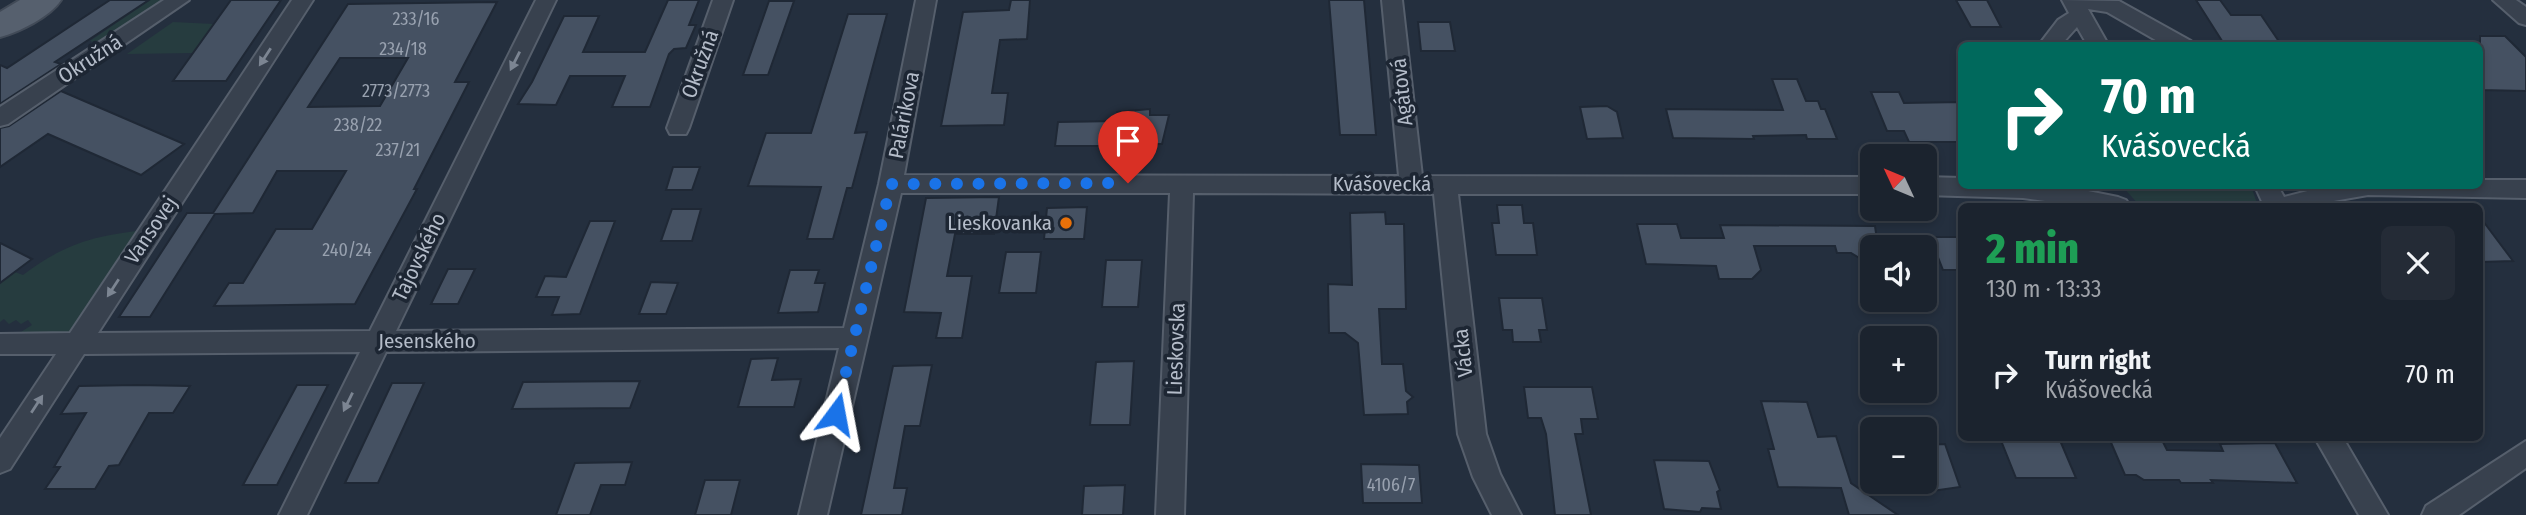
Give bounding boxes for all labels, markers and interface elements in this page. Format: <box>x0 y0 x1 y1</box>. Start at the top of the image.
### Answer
house number: 233/16 <box>392 8 440 30</box>
street label: Okružná <box>676 26 724 102</box>
street label: Okružná <box>53 29 127 89</box>
house number: 234/18 <box>379 38 427 60</box>
one-way arrow <box>259 47 272 67</box>
one-way arrow <box>510 51 521 71</box>
street label: Agátová <box>1386 57 1418 127</box>
text: 70 m <box>2101 67 2196 126</box>
street label: Palárikova <box>883 69 925 161</box>
icon: right <box>1986 70 2077 161</box>
house number: 2773/2773 <box>362 80 430 102</box>
pin <box>1098 111 1158 183</box>
house number: 238/22 <box>334 114 382 136</box>
icon: arrive <box>1109 122 1147 160</box>
text: Kvášovecká <box>2101 127 2251 165</box>
house number: 237/21 <box>376 139 420 161</box>
north arrow <box>1860 144 1937 220</box>
map controls <box>1860 144 1937 494</box>
street label: Kvášovecká <box>1333 171 1431 197</box>
street label: Vansovej <box>119 191 183 269</box>
street label: Tajovského <box>386 208 452 306</box>
place label: Lieskovanka <box>947 210 1052 236</box>
marker: Lieskovanka <box>1058 215 1074 231</box>
text: 2 min <box>1986 224 2079 274</box>
button: close <box>2381 226 2455 300</box>
button: sound <box>1860 235 1937 312</box>
house number: 240/24 <box>322 239 372 261</box>
text: 130 m · 13:33 <box>1986 275 2101 303</box>
one-way arrow <box>106 279 120 297</box>
street label: Lieskovska <box>1161 302 1191 396</box>
button: + <box>1860 326 1937 403</box>
street label: Vácka <box>1448 327 1478 379</box>
street label: Jesenského <box>378 328 476 354</box>
text: Turn right <box>2045 345 2151 376</box>
icon: right <box>1986 356 2024 394</box>
text: 70 m <box>2405 359 2455 390</box>
text: Kvášovecká <box>2045 376 2153 404</box>
position arrow <box>799 377 873 451</box>
one-way arrow <box>343 392 354 412</box>
one-way arrow <box>30 394 43 413</box>
button: − <box>1860 417 1937 494</box>
house number: 4106/7 <box>1367 474 1415 496</box>

